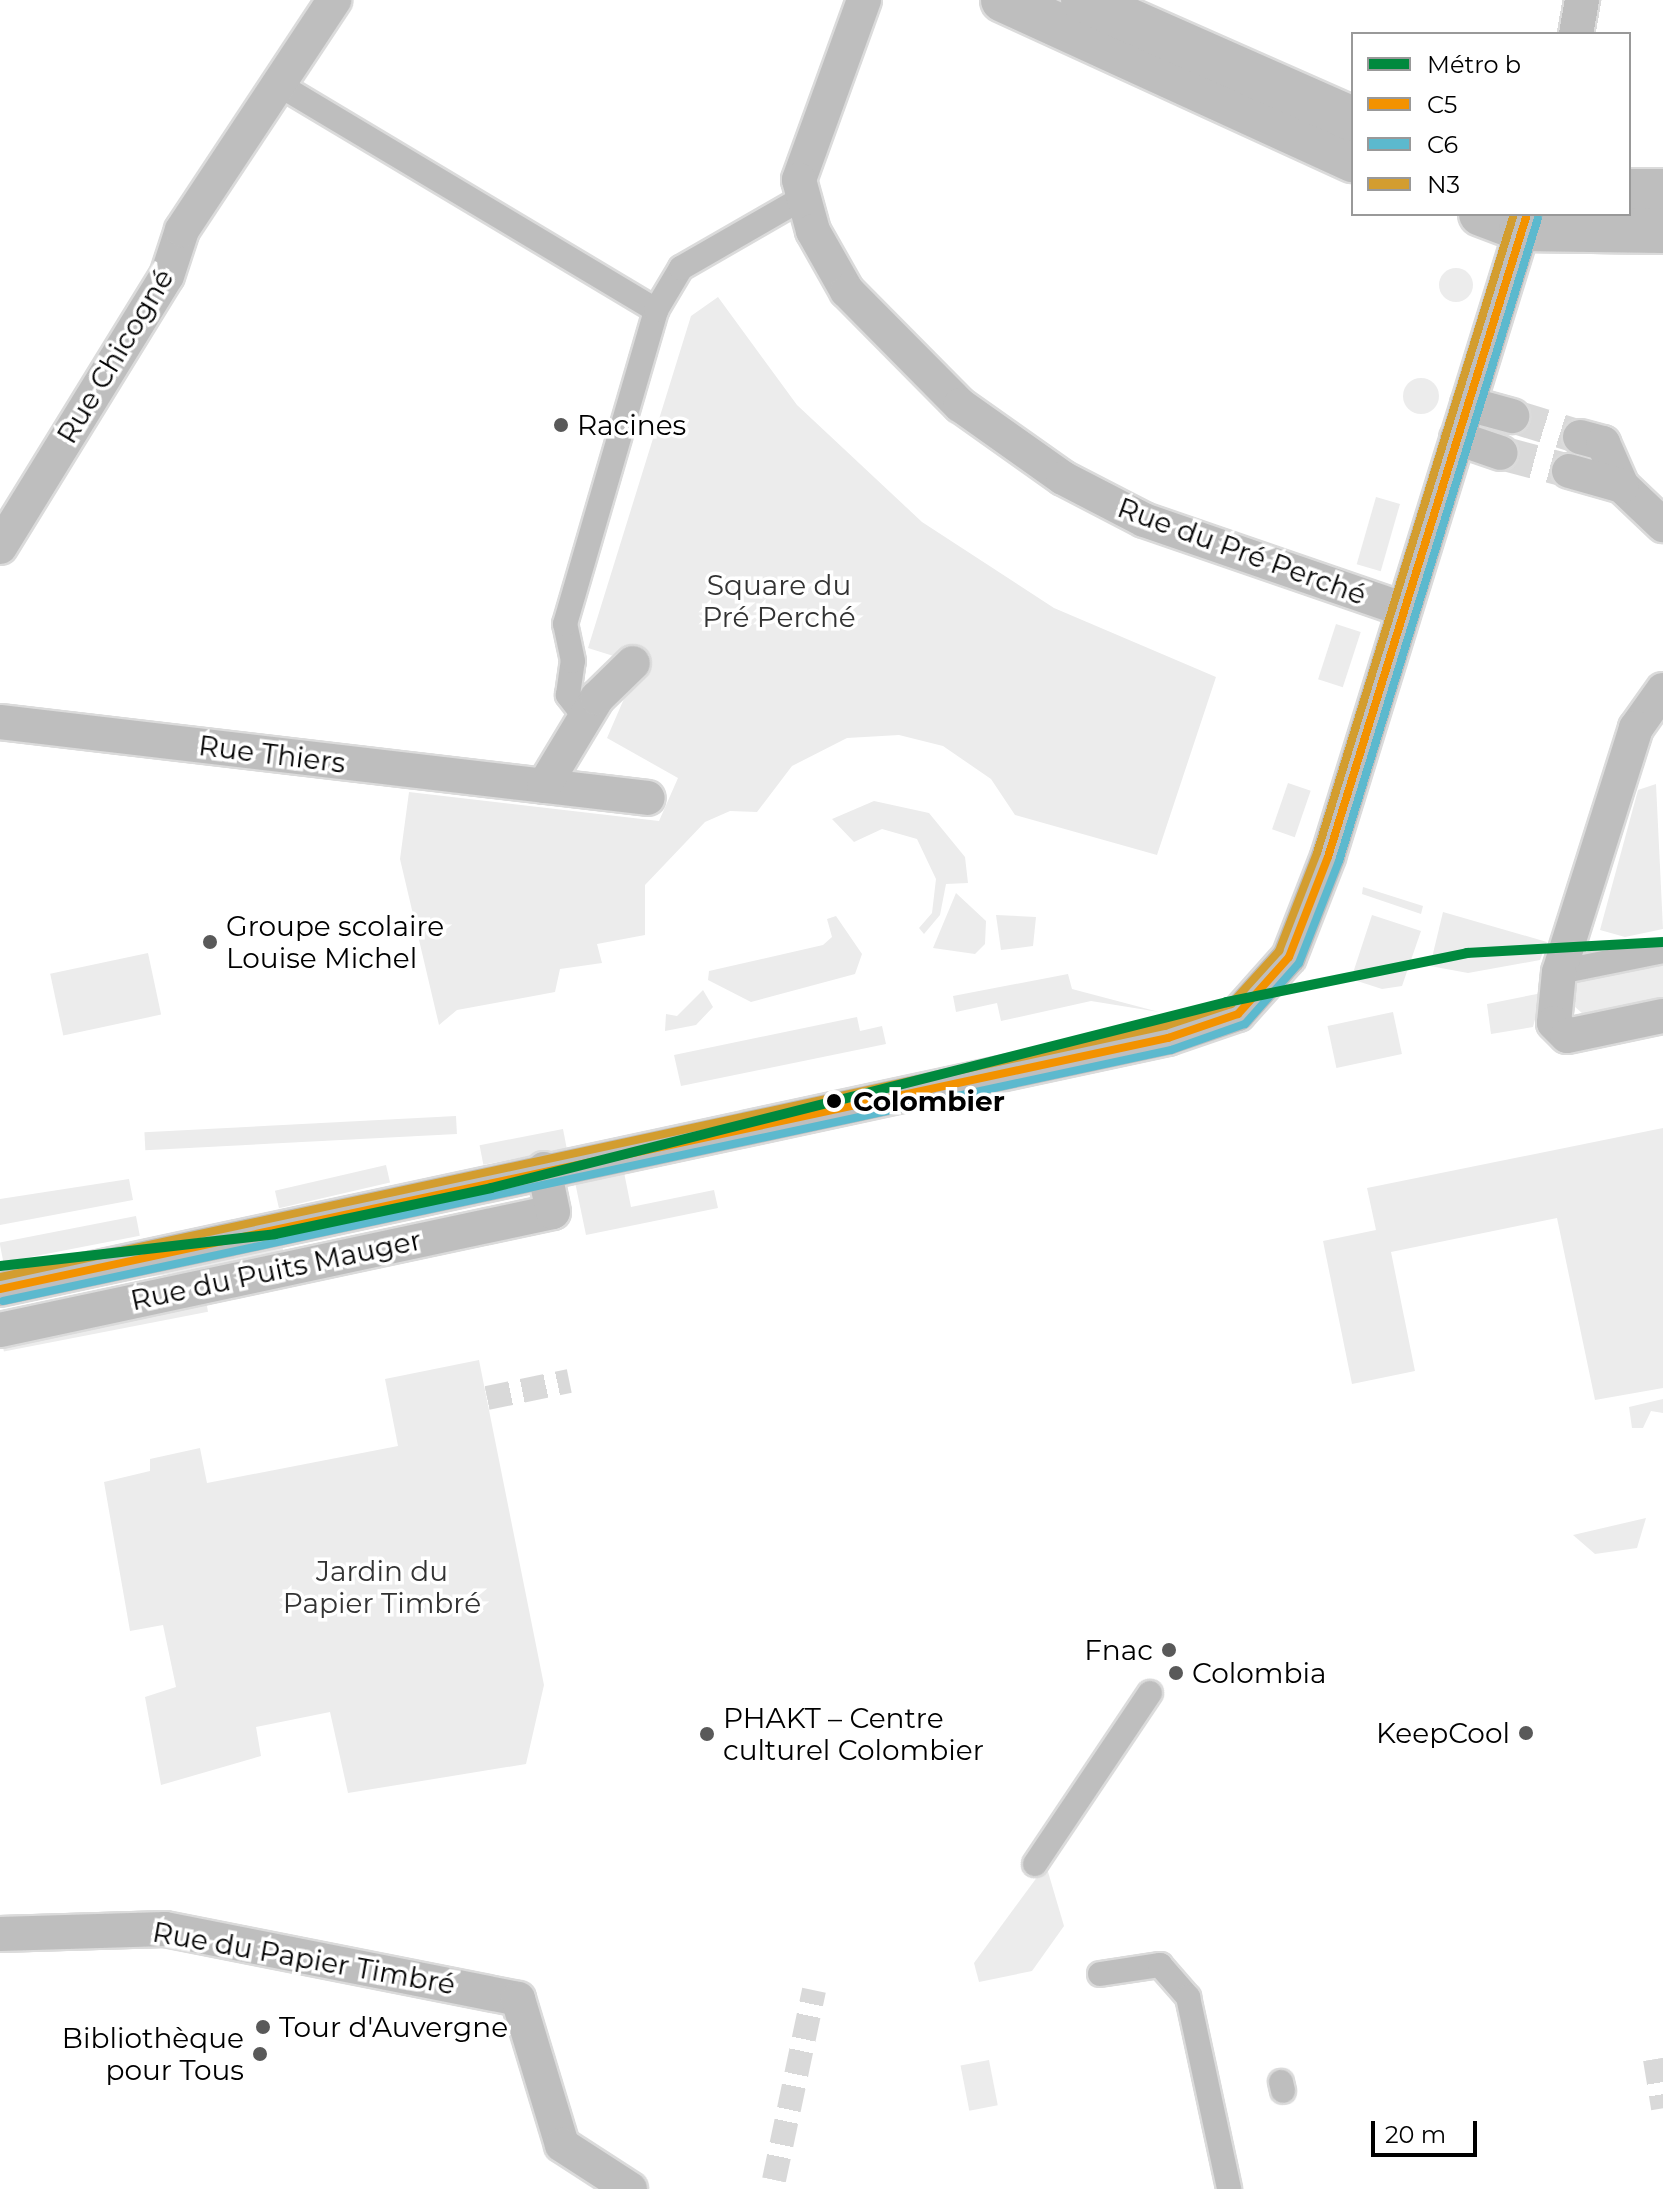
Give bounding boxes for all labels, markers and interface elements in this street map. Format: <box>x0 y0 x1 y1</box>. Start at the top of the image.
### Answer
legend <box>1351 32 1631 216</box>
text: Métro b <box>1427 50 1521 79</box>
text: C5 <box>1427 90 1457 119</box>
text: C6 <box>1427 130 1458 159</box>
text: N3 <box>1427 170 1460 199</box>
street label: Rue Chicogné <box>50 263 180 449</box>
place label: Racines <box>577 408 686 442</box>
marker: Racines <box>552 416 570 434</box>
street label: Rue du Pré Perché <box>1113 490 1371 612</box>
park label: Square du Pré Perché <box>702 568 856 634</box>
street label: Rue Thiers <box>197 728 347 780</box>
place label: Groupe scolaire Louise Michel <box>226 909 444 975</box>
marker: Groupe scolaire Louise Michel <box>201 933 219 951</box>
place label: Colombier <box>853 1084 1005 1118</box>
marker: Colombier <box>822 1089 846 1113</box>
street label: Rue du Puits Mauger <box>128 1223 424 1317</box>
park label: Jardin du Papier Timbré <box>283 1554 481 1620</box>
place label: Fnac <box>1084 1633 1153 1667</box>
marker: Fnac <box>1160 1641 1178 1659</box>
place label: Colombia <box>1192 1656 1327 1690</box>
marker: Colombia <box>1167 1664 1185 1682</box>
place label: PHAKT – Centre culturel Colombier <box>723 1701 984 1767</box>
place label: KeepCool <box>1376 1716 1510 1750</box>
marker: KeepCool <box>1517 1724 1535 1742</box>
marker: PHAKT – Centre culturel Colombier <box>698 1725 716 1743</box>
street label: Rue du Papier Timbré <box>150 1915 458 2001</box>
place label: Tour d'Auvergne <box>279 2010 508 2044</box>
marker: Tour d'Auvergne <box>254 2018 272 2036</box>
place label: Bibliothèque pour Tous <box>62 2021 244 2087</box>
marker: Bibliothèque pour Tous <box>251 2045 269 2063</box>
scale bar <box>1375 2105 1481 2155</box>
text: 20 m <box>1385 2120 1446 2149</box>

